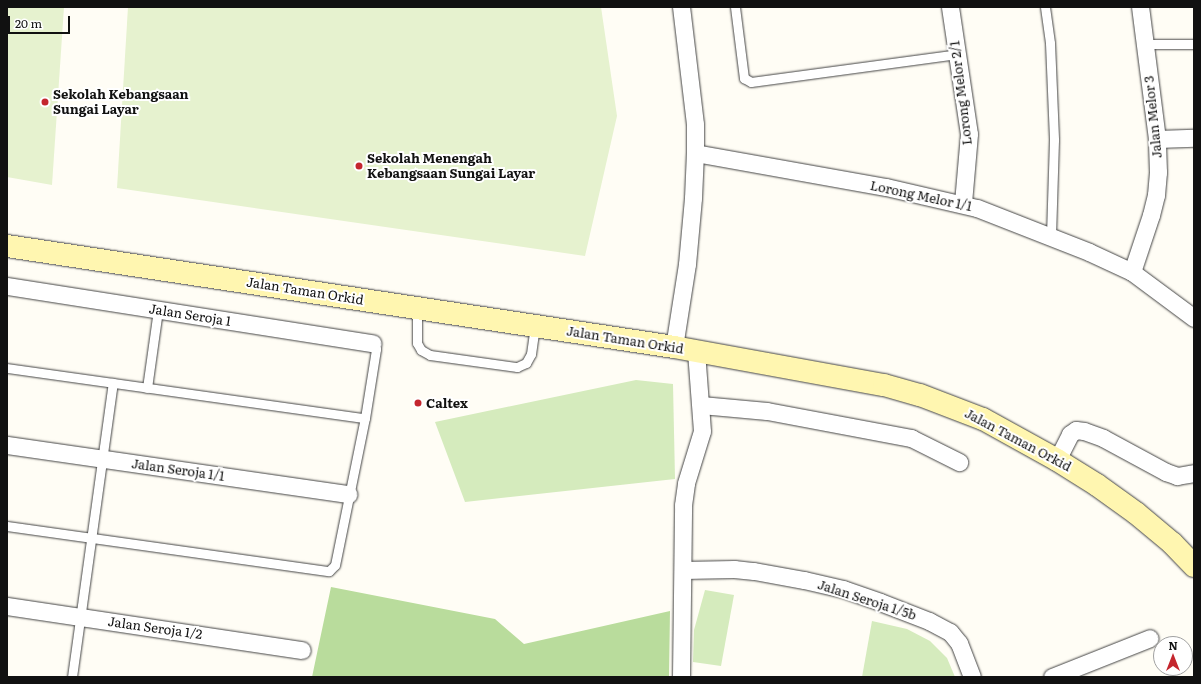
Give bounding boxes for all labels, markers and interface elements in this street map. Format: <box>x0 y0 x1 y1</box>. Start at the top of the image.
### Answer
scale bar <box>10 8 72 34</box>
text: 20 m <box>15 14 42 32</box>
street label: Lorong Melor 2/1 <box>947 40 975 146</box>
street label: Jalan Melor 3 <box>1141 75 1165 159</box>
place label: Sekolah Kebangsaan Sungai Layar <box>53 87 189 118</box>
marker: Sekolah Kebangsaan Sungai Layar <box>40 97 50 107</box>
place label: Sekolah Menengah Kebangsaan Sungai Layar <box>367 151 535 182</box>
marker: Sekolah Menengah Kebangsaan Sungai Layar <box>354 161 364 171</box>
street label: Lorong Melor 1/1 <box>869 178 973 214</box>
street label: Jalan Taman Orkid <box>245 274 365 308</box>
street label: Jalan Seroja 1 <box>148 301 232 329</box>
street label: Jalan Taman Orkid <box>565 323 685 357</box>
place label: Caltex <box>426 395 468 411</box>
marker: Caltex <box>413 398 423 408</box>
street label: Jalan Taman Orkid <box>962 405 1074 475</box>
street label: Jalan Seroja 1/1 <box>130 456 226 484</box>
street label: Jalan Seroja 1/5b <box>816 577 918 623</box>
street label: Jalan Seroja 1/2 <box>107 614 203 642</box>
north arrow <box>1153 636 1193 676</box>
text: N <box>1168 637 1178 653</box>

